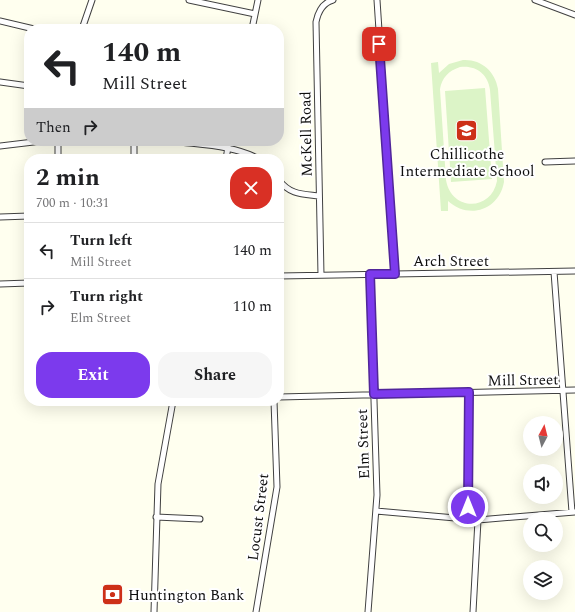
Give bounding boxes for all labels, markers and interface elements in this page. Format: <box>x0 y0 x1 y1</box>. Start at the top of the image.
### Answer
pin <box>362 27 396 61</box>
text: 140 m <box>102 31 181 74</box>
icon: arrive <box>368 33 390 55</box>
icon: left <box>36 40 88 92</box>
text: Mill Street <box>102 70 187 97</box>
street label: McKell Road <box>294 91 319 177</box>
text: Then <box>36 116 71 139</box>
icon: right <box>79 116 101 138</box>
school or university icon: Chillicothe Intermediate School <box>454 118 480 144</box>
place label: Chillicothe Intermediate School <box>400 143 534 183</box>
text: 2 min <box>36 160 100 196</box>
button: close <box>230 167 272 209</box>
text: 700 m · 10:31 <box>36 193 109 213</box>
text: Turn left <box>70 229 132 252</box>
text: 140 m <box>233 239 272 262</box>
icon: left <box>36 240 58 262</box>
street label: Arch Street <box>413 250 489 273</box>
text: Mill Street <box>70 252 132 272</box>
text: Turn right <box>70 285 143 308</box>
text: 110 m <box>233 295 272 318</box>
icon: right <box>36 296 58 318</box>
text: Elm Street <box>70 308 131 328</box>
button: Exit <box>36 352 150 398</box>
button: Share <box>158 352 272 398</box>
street label: Mill Street <box>487 368 559 393</box>
street label: Elm Street <box>351 409 376 479</box>
north arrow <box>523 416 563 456</box>
map controls <box>523 416 563 600</box>
button: sound <box>523 464 563 504</box>
street label: Locust Street <box>242 472 275 562</box>
position arrow <box>447 486 489 528</box>
button: search <box>523 512 563 552</box>
button: layers <box>523 560 563 600</box>
bank icon: Huntington Bank <box>100 582 126 608</box>
place label: Huntington Bank <box>128 584 244 607</box>

